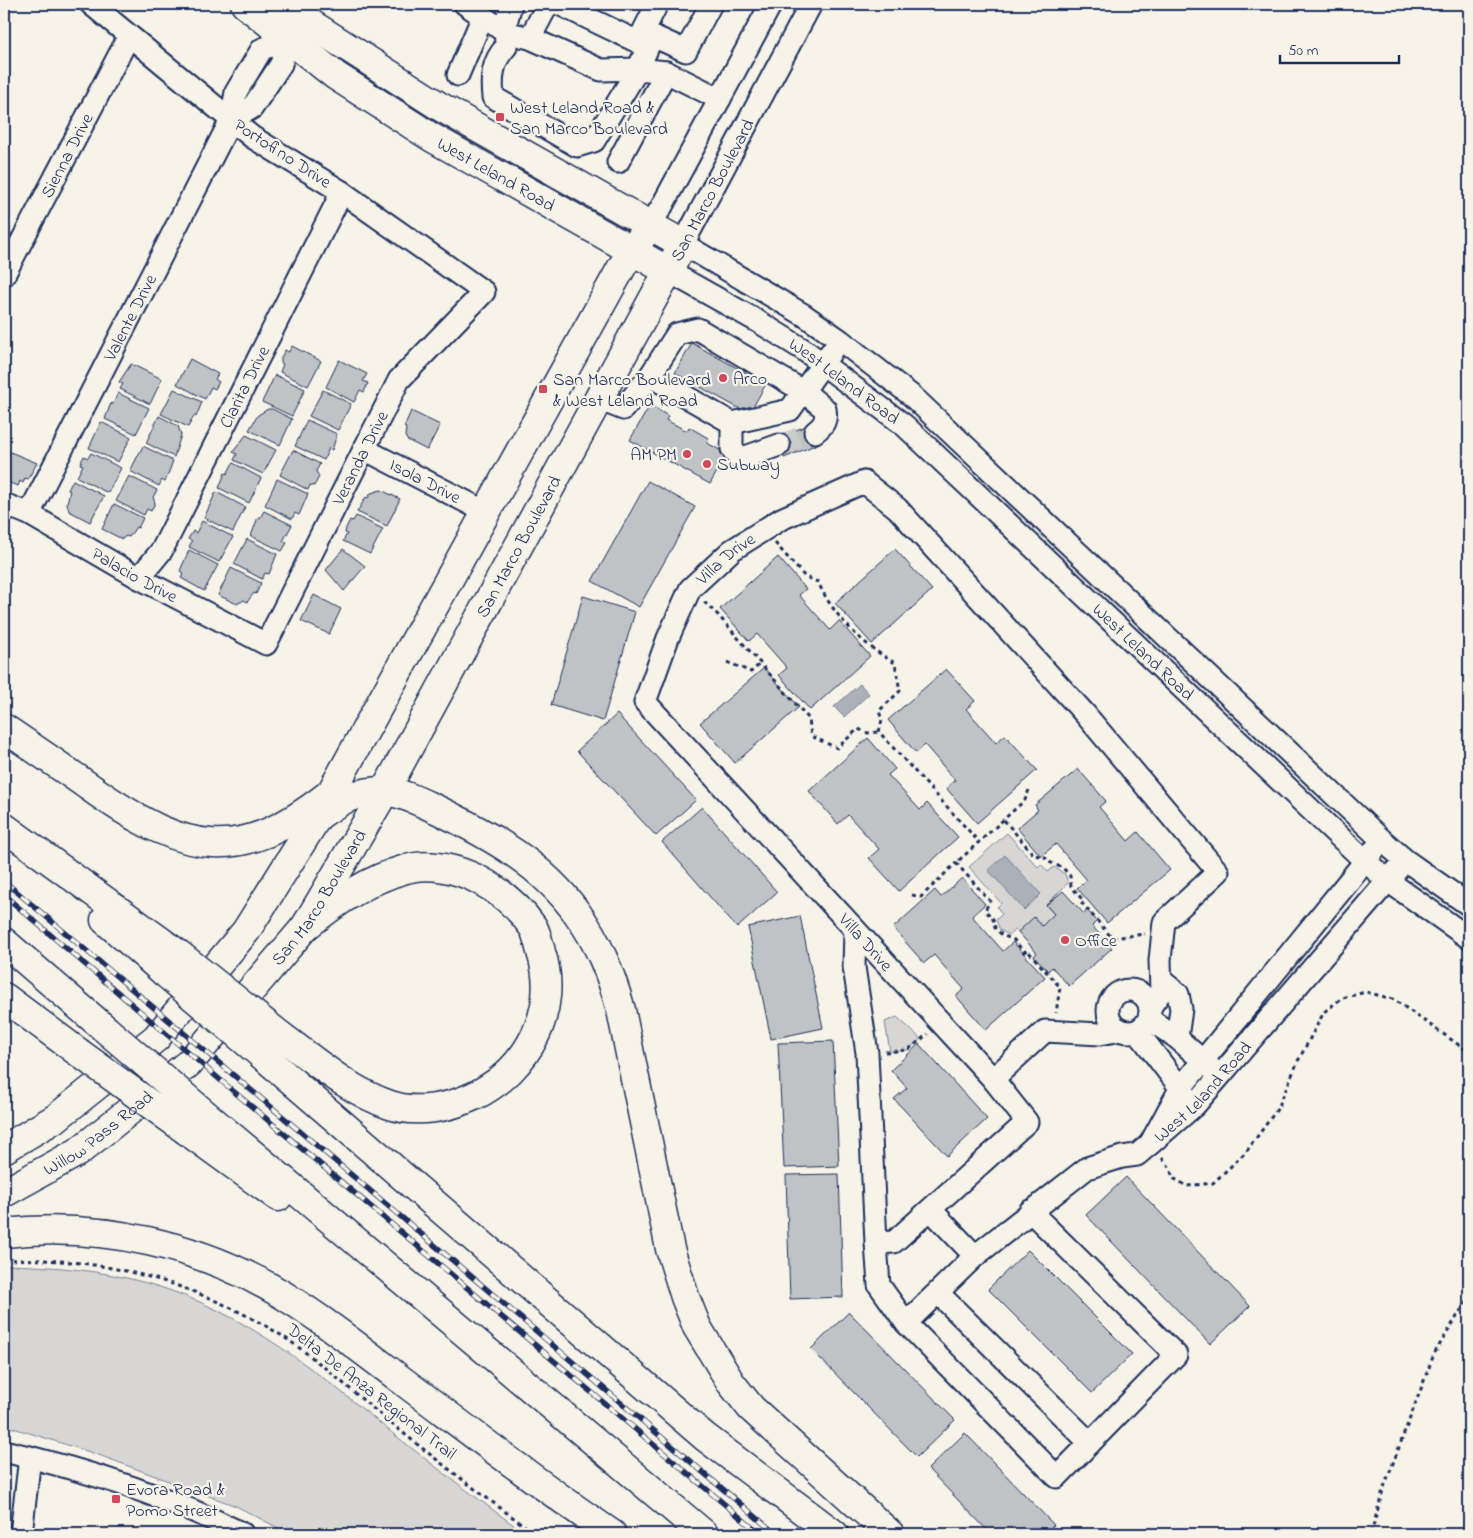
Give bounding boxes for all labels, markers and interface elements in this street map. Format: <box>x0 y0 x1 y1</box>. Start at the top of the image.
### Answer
scale bar <box>1280 32 1399 64</box>
text: 50 m <box>1288 40 1319 62</box>
place label: West Leland Road & San Marco Boulevard <box>510 96 668 143</box>
street label: Sienna Drive <box>35 108 102 203</box>
marker: West Leland Road & San Marco Boulevard <box>494 111 506 123</box>
street label: Portofino Drive <box>228 113 337 196</box>
street label: San Marco Boulevard <box>665 115 762 267</box>
street label: West Leland Road <box>432 132 559 219</box>
street label: Valente Drive <box>98 269 165 367</box>
street label: West Leland Road <box>783 333 904 432</box>
street label: Clarita Drive <box>214 341 278 433</box>
place label: Arco <box>733 367 767 393</box>
place label: San Marco Boulevard & West Leland Road <box>553 368 711 415</box>
marker: Arco <box>717 372 729 384</box>
marker: San Marco Boulevard & West Leland Road <box>537 383 549 395</box>
street label: Veranda Drive <box>327 406 397 511</box>
place label: AM PM <box>630 443 677 469</box>
marker: AM PM <box>681 448 693 460</box>
street label: Isola Drive <box>384 453 465 512</box>
place label: Subway <box>717 453 780 479</box>
marker: Subway <box>701 458 713 470</box>
street label: San Marco Boulevard <box>471 472 569 623</box>
street label: Villa Drive <box>690 527 762 593</box>
street label: Palacio Drive <box>86 542 182 611</box>
street label: West Leland Road <box>1085 598 1199 708</box>
street label: San Marco Boulevard <box>266 825 374 972</box>
street label: Villa Drive <box>831 908 898 979</box>
place label: Office <box>1075 929 1118 955</box>
marker: Office <box>1059 934 1071 946</box>
street label: West Leland Road <box>1149 1036 1259 1150</box>
street label: Willow Pass Road <box>39 1085 160 1184</box>
street label: Delta De Anza Regional Trail <box>279 1317 461 1468</box>
place label: Evora Road & Pomo Street <box>126 1478 225 1525</box>
marker: Evora Road & Pomo Street <box>110 1493 122 1505</box>

